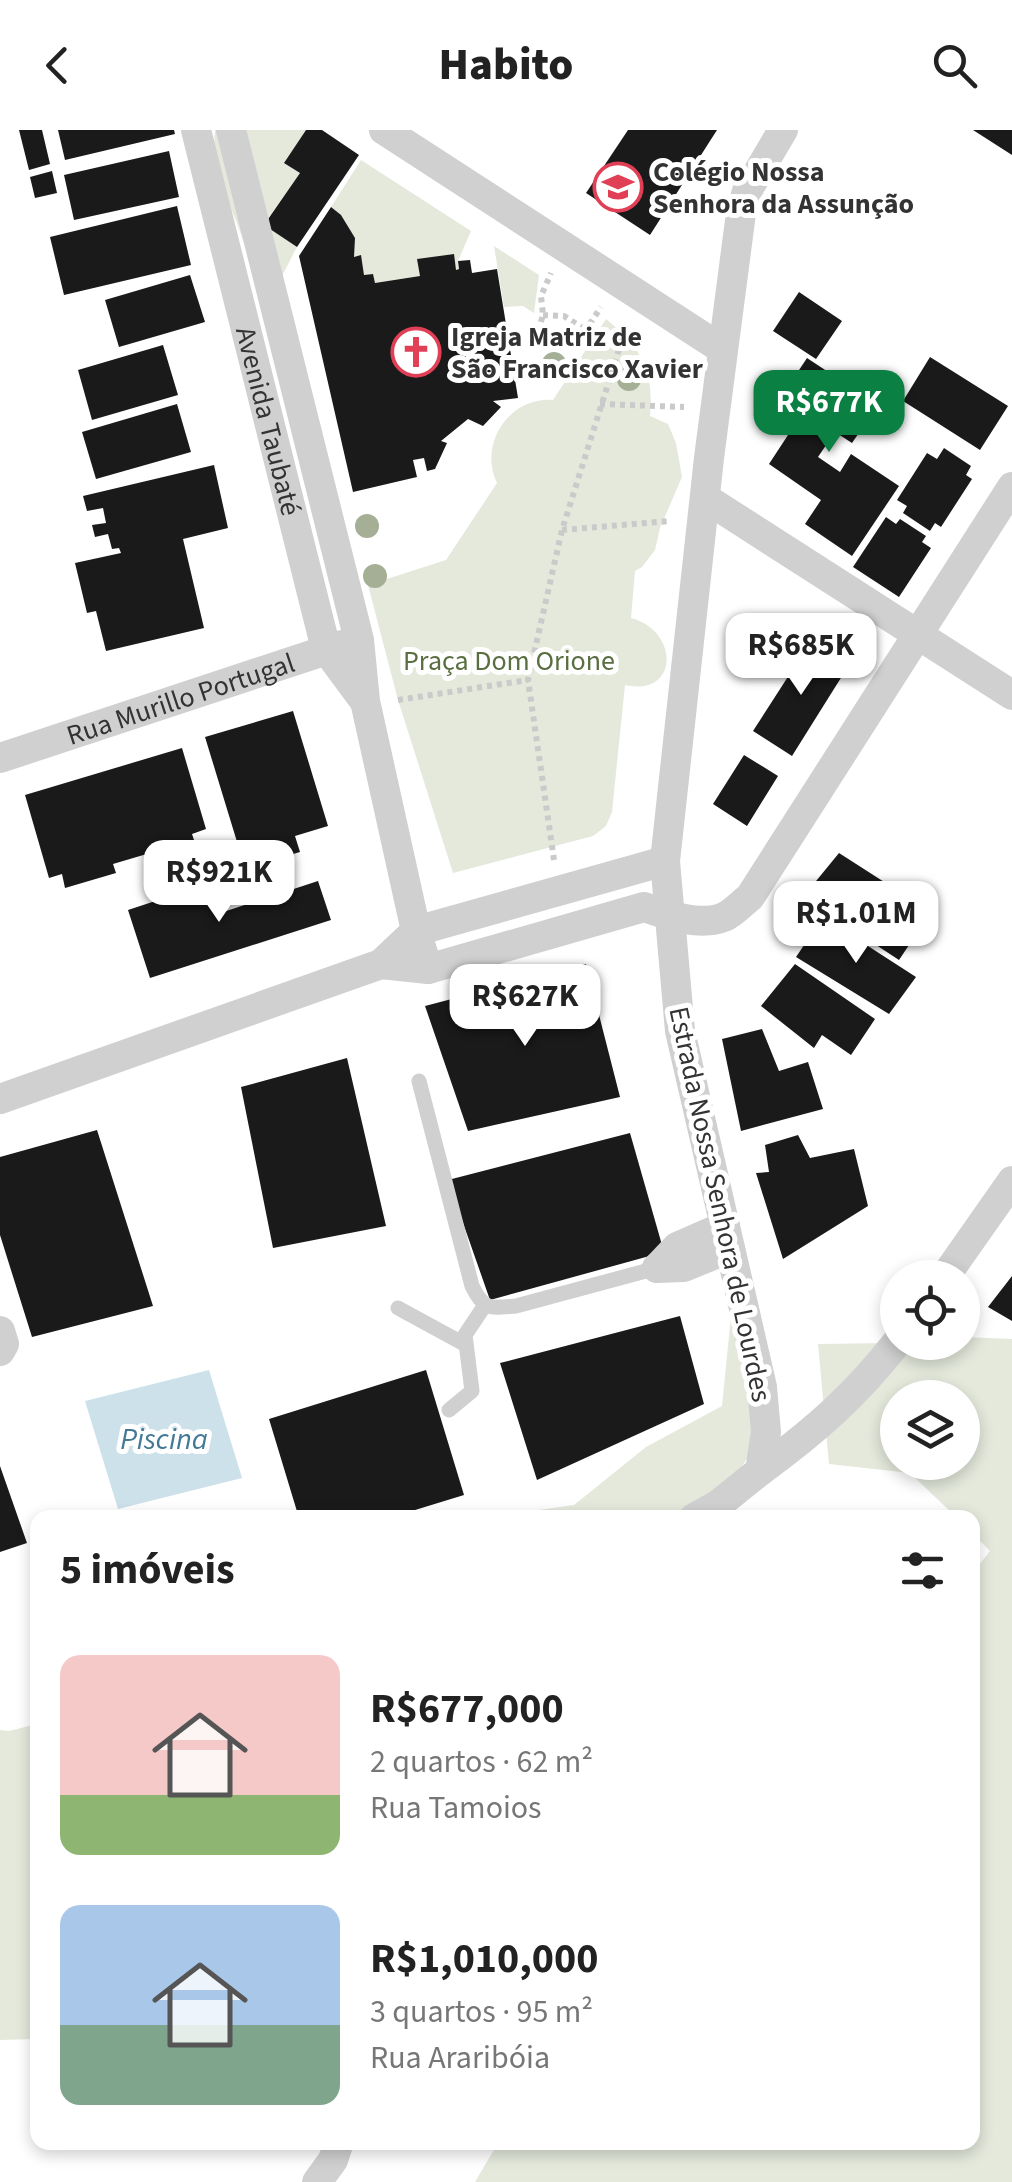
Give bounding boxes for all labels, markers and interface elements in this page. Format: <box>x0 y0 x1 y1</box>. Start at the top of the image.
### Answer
text: Habito <box>439 33 573 97</box>
icon: back <box>30 38 85 93</box>
icon: search <box>927 38 982 93</box>
place label: Colégio Nossa Senhora da Assunção <box>653 152 914 224</box>
school or university icon: Colégio Nossa Senhora da Assunção <box>592 161 644 213</box>
place label: Igreja Matriz de São Francisco Xavier <box>451 317 704 389</box>
street label: Avenida Taubaté <box>225 323 311 520</box>
church icon: Igreja Matriz de São Francisco Xavier <box>390 326 442 378</box>
pin: R$677K <box>748 370 910 455</box>
text: R$677K <box>776 379 882 425</box>
pin: R$685K <box>720 613 882 698</box>
text: R$685K <box>748 622 854 668</box>
park label: Praça Dom Orione <box>403 641 615 681</box>
street label: Rua Murillo Portugal <box>61 643 300 756</box>
pin: R$921K <box>138 840 300 925</box>
text: R$921K <box>166 849 272 895</box>
pin: R$1.01M <box>764 881 948 966</box>
text: R$1.01M <box>795 890 917 936</box>
pin: R$627K <box>444 964 606 1049</box>
text: R$627K <box>472 973 578 1019</box>
street label: Estrada Nossa Senhora de Lourdes <box>659 1003 781 1405</box>
map controls <box>880 1260 980 1480</box>
button: locate <box>880 1260 980 1360</box>
button: layers <box>880 1380 980 1480</box>
water label: Piscina <box>120 1418 208 1461</box>
text: 5 imóveis <box>60 1540 235 1600</box>
icon: filters <box>895 1543 950 1598</box>
text: R$677,000 <box>370 1679 564 1739</box>
icon: home <box>140 1695 260 1815</box>
text: 2 quartos · 62 m² <box>370 1739 593 1785</box>
text: Rua Tamoios <box>370 1785 542 1831</box>
text: R$1,010,000 <box>370 1929 598 1989</box>
icon: home <box>140 1945 260 2065</box>
text: 3 quartos · 95 m² <box>370 1989 593 2035</box>
text: Rua Araribóia <box>370 2035 550 2081</box>

